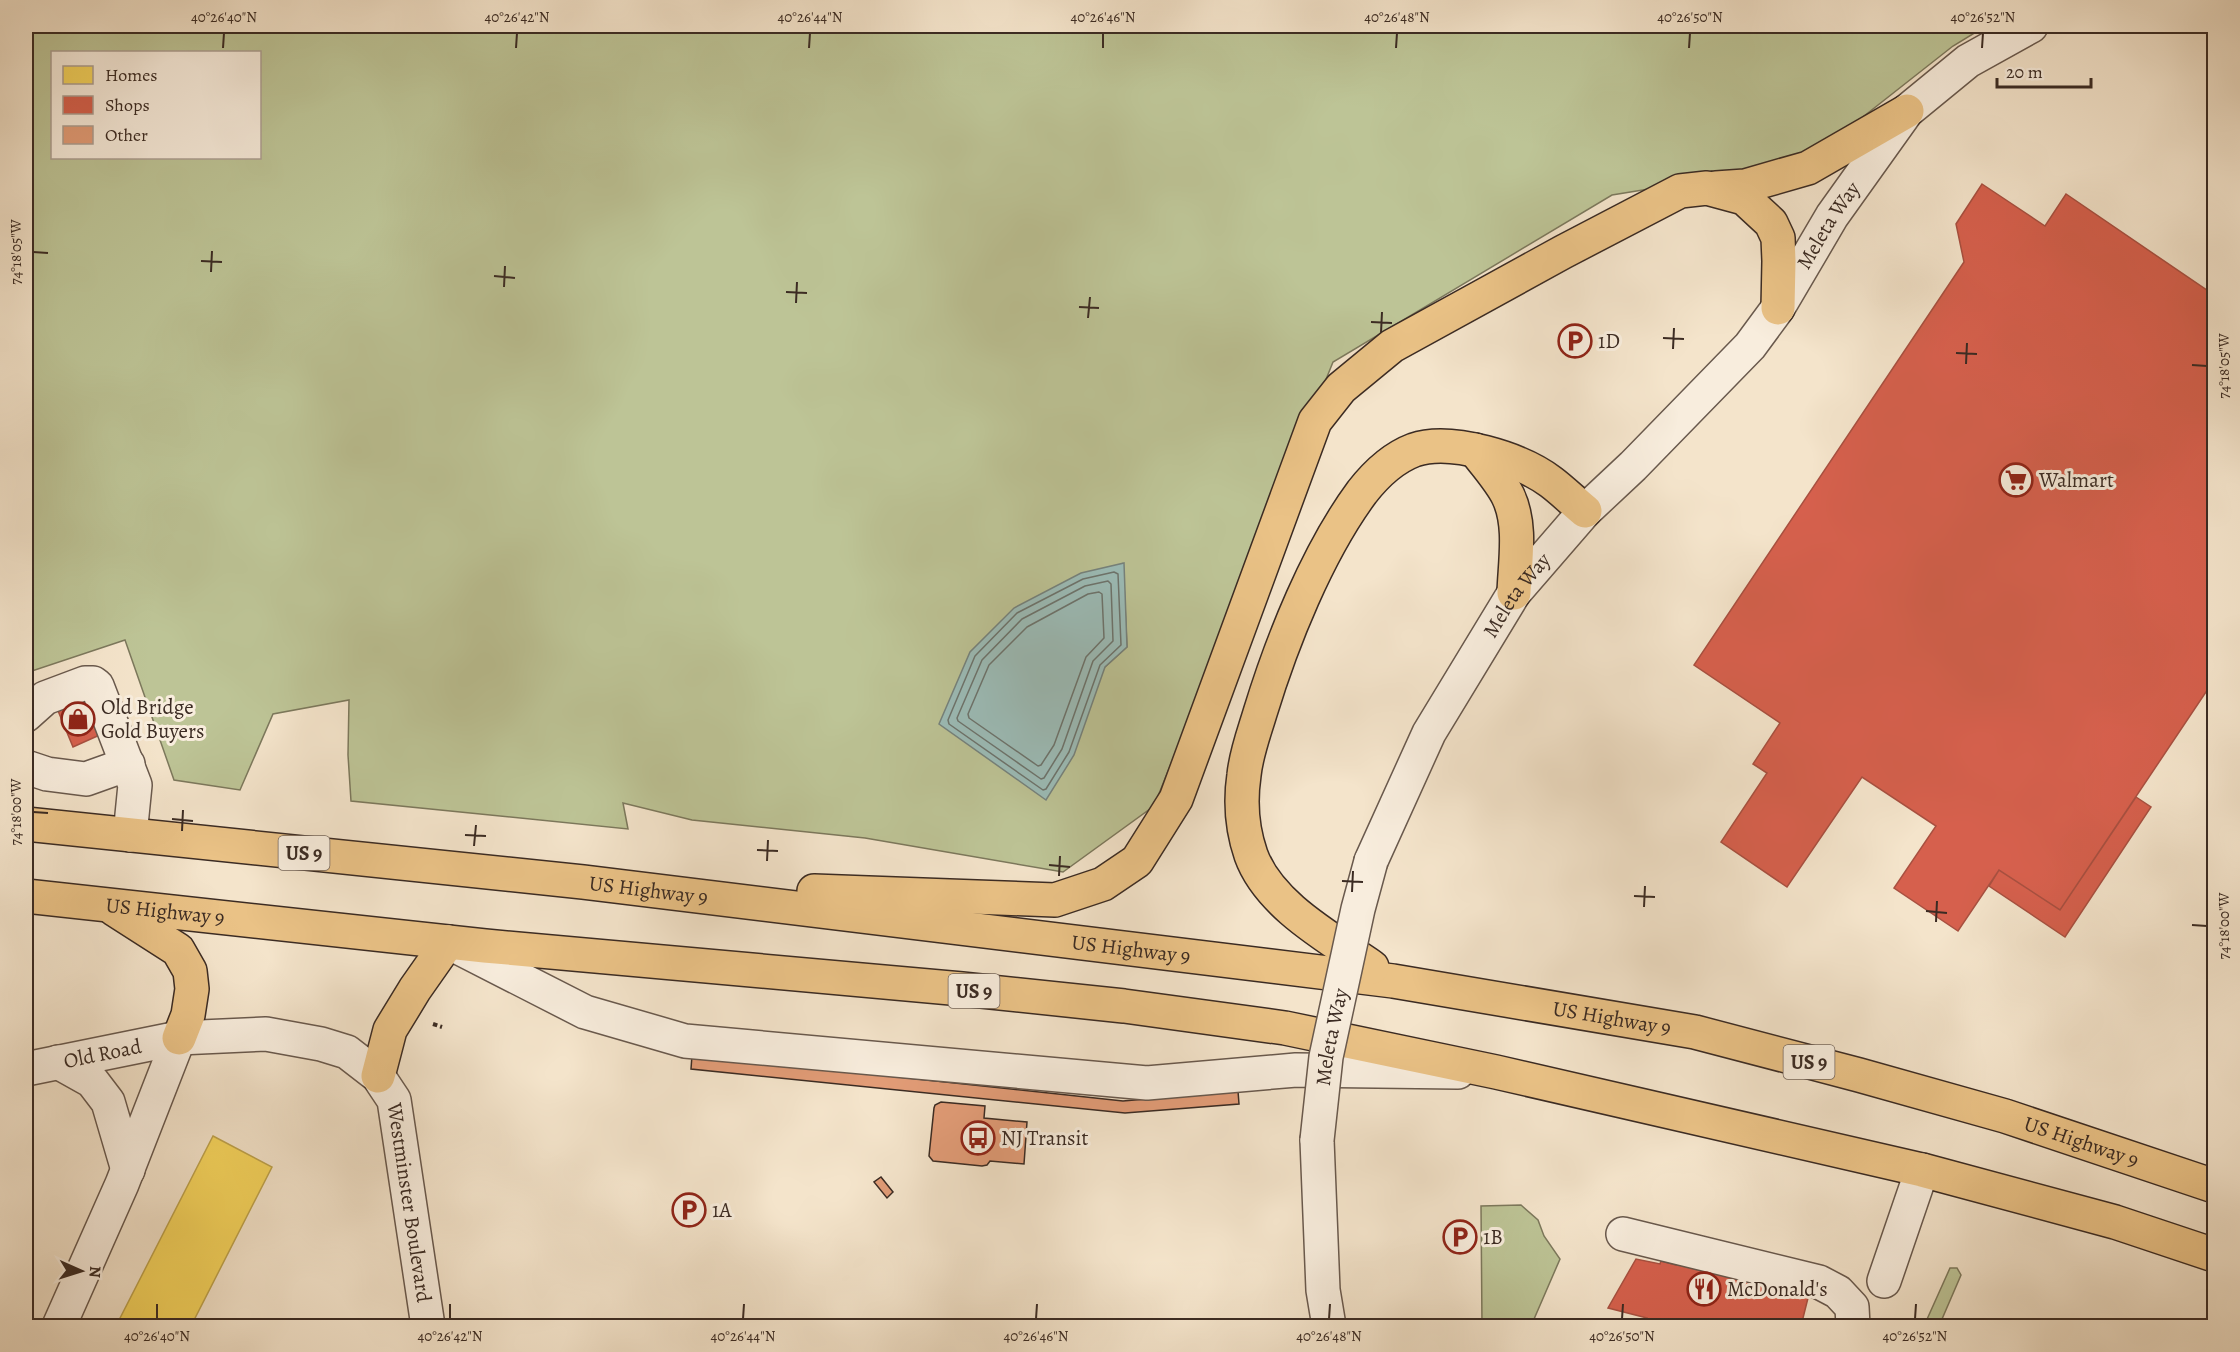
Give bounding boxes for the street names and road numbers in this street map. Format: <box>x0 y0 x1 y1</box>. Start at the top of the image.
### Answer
street label: Meleta Way <box>1790 175 1867 274</box>
street label: Meleta Way <box>1476 546 1557 643</box>
road number: US 9 <box>278 836 330 870</box>
street label: US Highway 9 <box>587 869 710 911</box>
street label: US Highway 9 <box>104 891 226 932</box>
street label: US Highway 9 <box>1070 928 1192 970</box>
road number: US 9 <box>948 974 1000 1008</box>
street label: Meleta Way <box>1309 985 1355 1087</box>
street label: US Highway 9 <box>1551 994 1673 1042</box>
street label: Old Road <box>61 1032 145 1075</box>
road number: US 9 <box>1784 1045 1834 1079</box>
street label: Westminster Boulevard <box>380 1100 438 1305</box>
street label: US Highway 9 <box>2020 1109 2142 1174</box>

